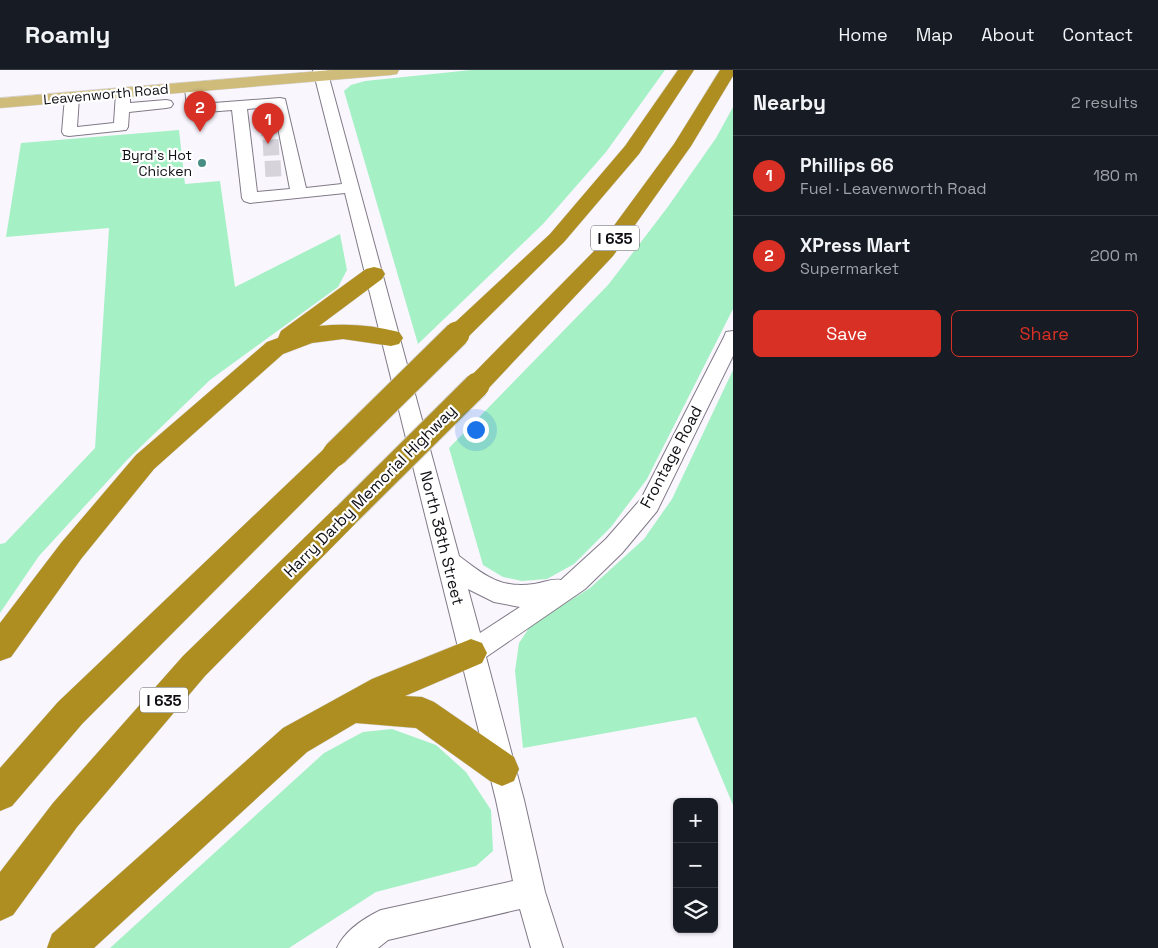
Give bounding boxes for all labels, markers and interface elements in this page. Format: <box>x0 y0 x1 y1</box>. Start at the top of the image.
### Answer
text: Roamly <box>25 19 110 50</box>
text: Home <box>839 23 888 46</box>
text: Map <box>916 23 953 46</box>
text: About <box>981 23 1035 46</box>
text: Contact <box>1063 23 1133 46</box>
street label: Leavenworth Road <box>43 80 169 108</box>
text: Nearby <box>753 89 826 116</box>
pin: 2 <box>184 91 216 132</box>
text: 2 results <box>1071 92 1138 113</box>
pin: 1 <box>252 103 284 144</box>
place label: Byrd's Hot Chicken <box>122 146 192 180</box>
text: Phillips 66 <box>800 153 894 178</box>
marker: Byrd's Hot Chicken <box>196 157 208 169</box>
text: 1 <box>765 165 773 186</box>
text: 180 m <box>1093 165 1138 186</box>
text: Fuel · Leavenworth Road <box>800 178 987 199</box>
road number: I 635 <box>591 226 639 250</box>
text: XPress Mart <box>800 233 911 258</box>
text: 2 <box>764 245 774 266</box>
text: 200 m <box>1090 245 1138 266</box>
text: Supermarket <box>800 258 899 279</box>
button: Save <box>753 310 941 357</box>
button: Share <box>951 310 1138 357</box>
street label: Harry Darby Memorial Highway <box>279 400 461 582</box>
street label: Frontage Road <box>635 402 707 512</box>
your location <box>463 417 489 443</box>
street label: North 38th Street <box>415 469 469 607</box>
road number: I 635 <box>140 688 188 712</box>
map controls <box>673 798 718 933</box>
button: + <box>673 798 718 843</box>
button: − <box>673 843 718 888</box>
button: layers <box>673 888 718 933</box>

